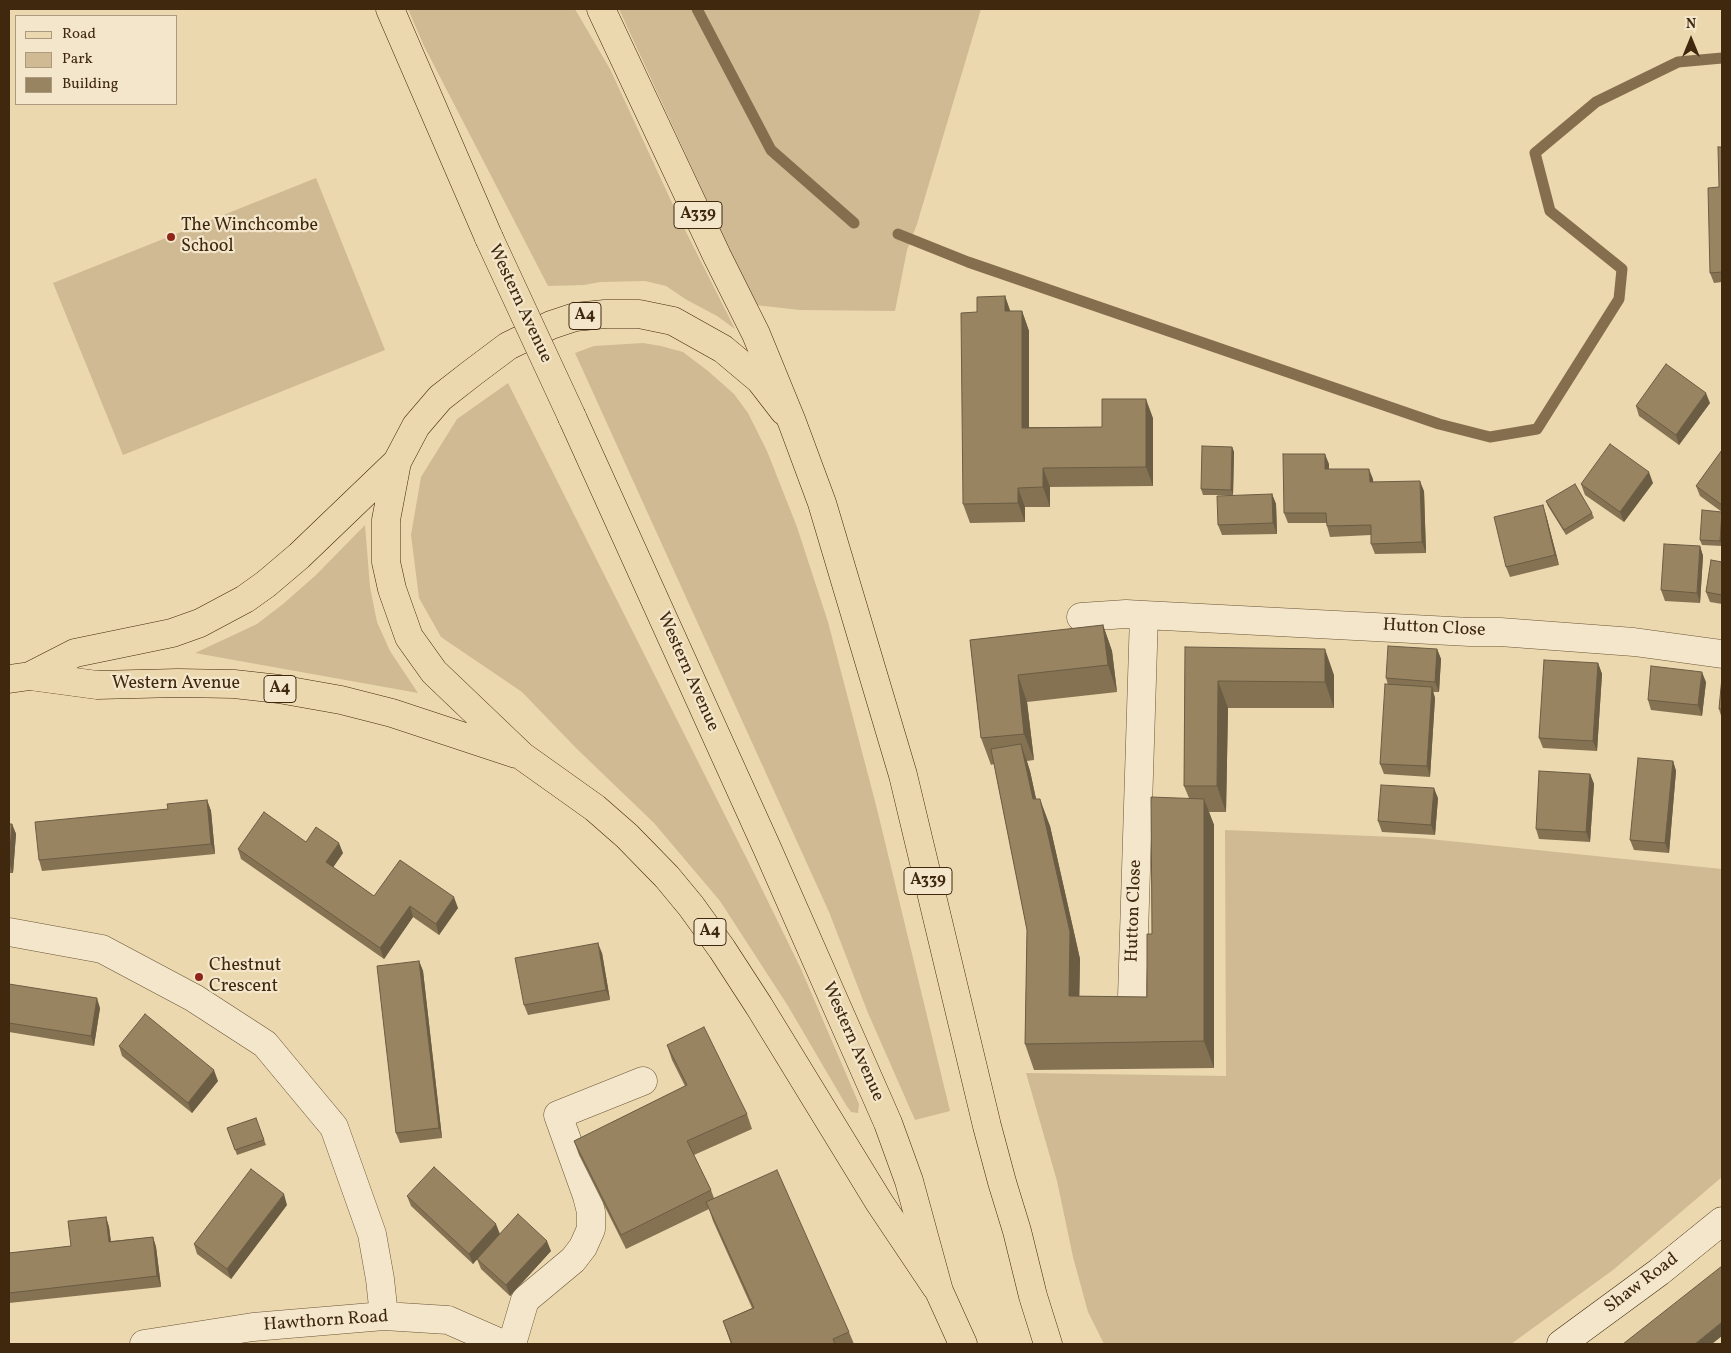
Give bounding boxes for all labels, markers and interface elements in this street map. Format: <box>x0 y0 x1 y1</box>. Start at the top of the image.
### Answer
legend <box>15 15 178 105</box>
north arrow <box>1666 15 1716 65</box>
text: N <box>1686 15 1696 34</box>
text: Road <box>62 24 96 45</box>
text: Park <box>62 49 93 70</box>
text: Building <box>62 74 118 95</box>
road number: A339 <box>674 202 722 228</box>
place label: The Winchcombe School <box>181 216 318 258</box>
marker: The Winchcombe School <box>165 231 177 243</box>
street label: Western Avenue <box>482 241 556 367</box>
road number: A4 <box>569 302 601 330</box>
street label: Western Avenue <box>651 609 723 735</box>
street label: Hutton Close <box>1382 616 1486 642</box>
street label: Western Avenue <box>112 674 240 696</box>
road number: A4 <box>264 676 296 702</box>
street label: Hutton Close <box>1122 859 1148 963</box>
road number: A339 <box>904 868 952 894</box>
road number: A4 <box>694 919 726 946</box>
place label: Chestnut Crescent <box>209 956 281 999</box>
marker: Chestnut Crescent <box>193 971 205 983</box>
street label: Western Avenue <box>816 979 888 1105</box>
street label: Shaw Road <box>1601 1249 1683 1319</box>
street label: Hawthorn Road <box>263 1307 389 1337</box>

